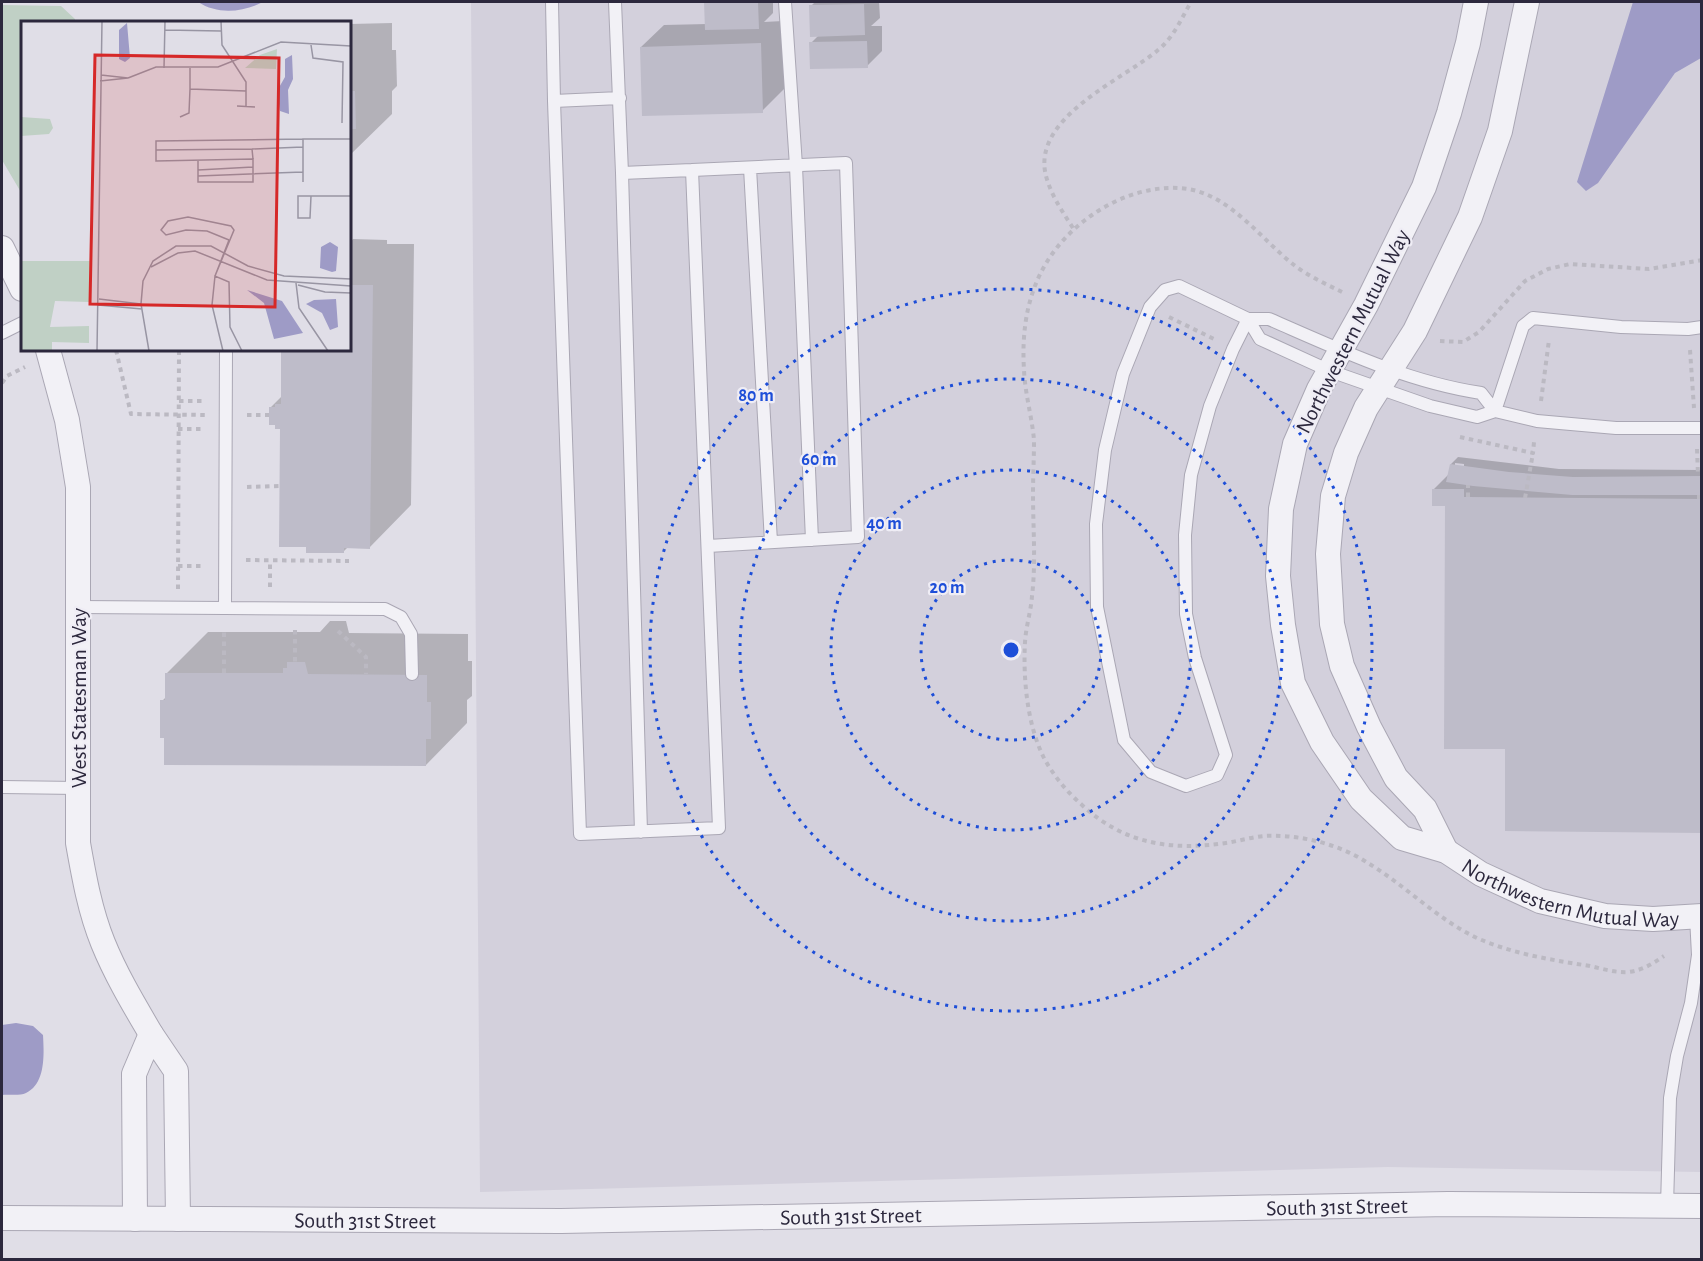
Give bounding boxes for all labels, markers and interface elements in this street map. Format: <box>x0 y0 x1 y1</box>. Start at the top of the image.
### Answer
inset map <box>21 21 351 351</box>
street label: Northwestern Mutual Way <box>1292 226 1414 437</box>
text: 80 m <box>738 387 774 405</box>
text: 60 m <box>801 451 837 469</box>
text: 40 m <box>866 515 902 533</box>
text: 20 m <box>929 579 965 597</box>
street label: West Statesman Way <box>68 607 90 788</box>
centre of rings <box>1001 640 1021 660</box>
street label: Northwestern Mutual Way <box>1458 855 1680 931</box>
street label: South 31st Street <box>1266 1195 1408 1219</box>
street label: South 31st Street <box>780 1204 922 1229</box>
street label: South 31st Street <box>294 1210 436 1232</box>

